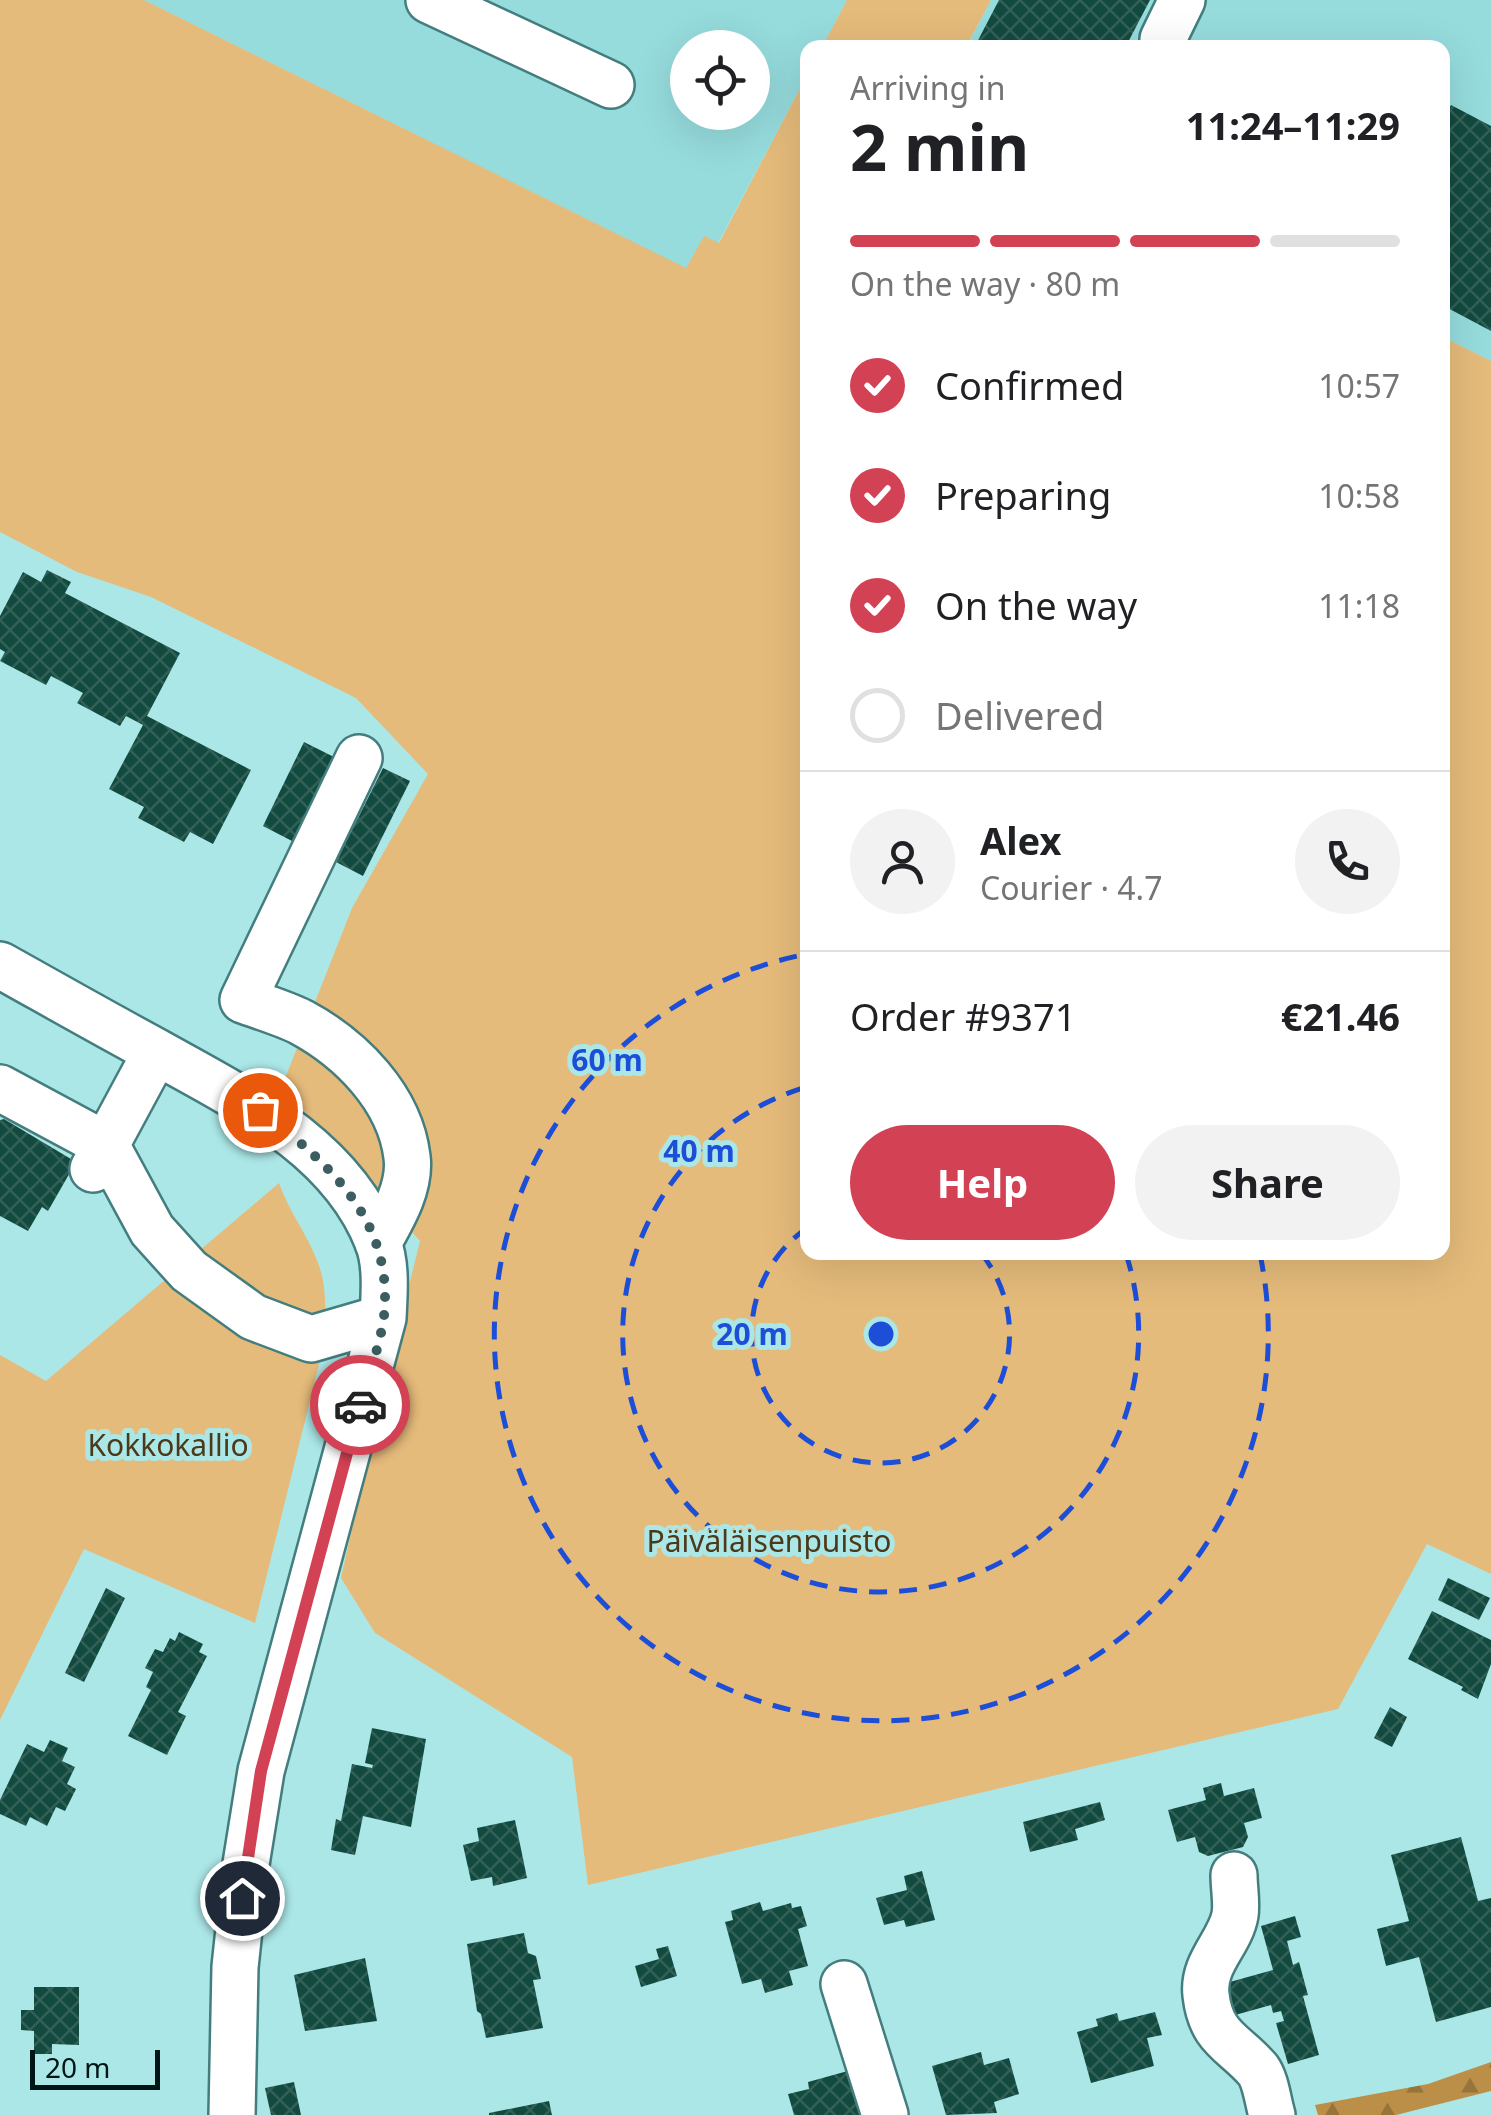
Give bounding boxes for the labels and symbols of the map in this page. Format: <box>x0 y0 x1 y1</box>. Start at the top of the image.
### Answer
text: 60 m <box>571 1039 643 1080</box>
pin <box>218 1068 303 1153</box>
text: 40 m <box>663 1130 735 1171</box>
text: 20 m <box>716 1313 788 1354</box>
centre of rings <box>863 1316 899 1352</box>
courier <box>310 1355 410 1455</box>
park label: Kokkokallio <box>87 1424 249 1465</box>
park label: Päiväläisenpuisto <box>646 1520 892 1561</box>
pin <box>200 1856 285 1941</box>
scale bar <box>30 2045 160 2090</box>

